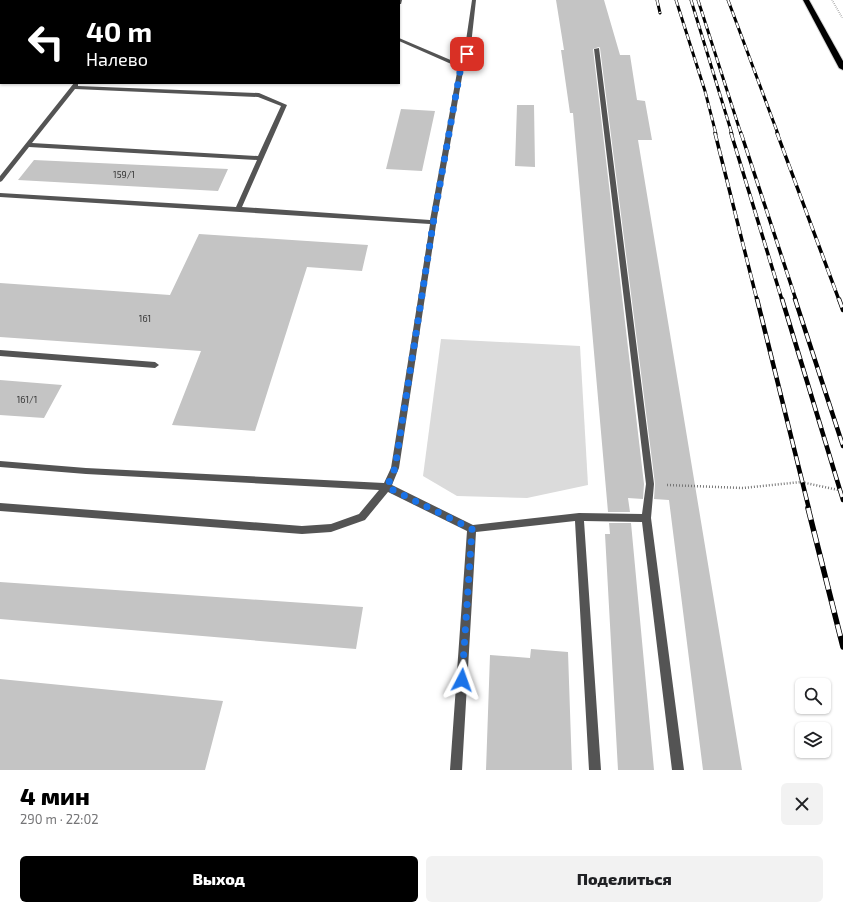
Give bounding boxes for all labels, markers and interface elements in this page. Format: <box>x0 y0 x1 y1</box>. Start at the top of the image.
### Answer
text: 40 m <box>86 14 152 48</box>
icon: left <box>20 16 72 68</box>
pin <box>450 37 484 71</box>
icon: arrive <box>456 43 478 65</box>
text: Налево <box>86 48 148 70</box>
house number: 159/1 <box>113 169 135 180</box>
house number: 161 <box>139 313 151 324</box>
house number: 161/1 <box>17 394 37 405</box>
position arrow <box>441 659 483 701</box>
map controls <box>795 678 831 758</box>
button: search <box>795 678 831 714</box>
button: layers <box>795 722 831 758</box>
text: 4 мин <box>20 781 90 810</box>
button: close <box>781 783 823 825</box>
text: 290 m · 22:02 <box>20 811 99 827</box>
button: Выход <box>20 856 418 902</box>
button: Поделиться <box>426 856 823 902</box>

